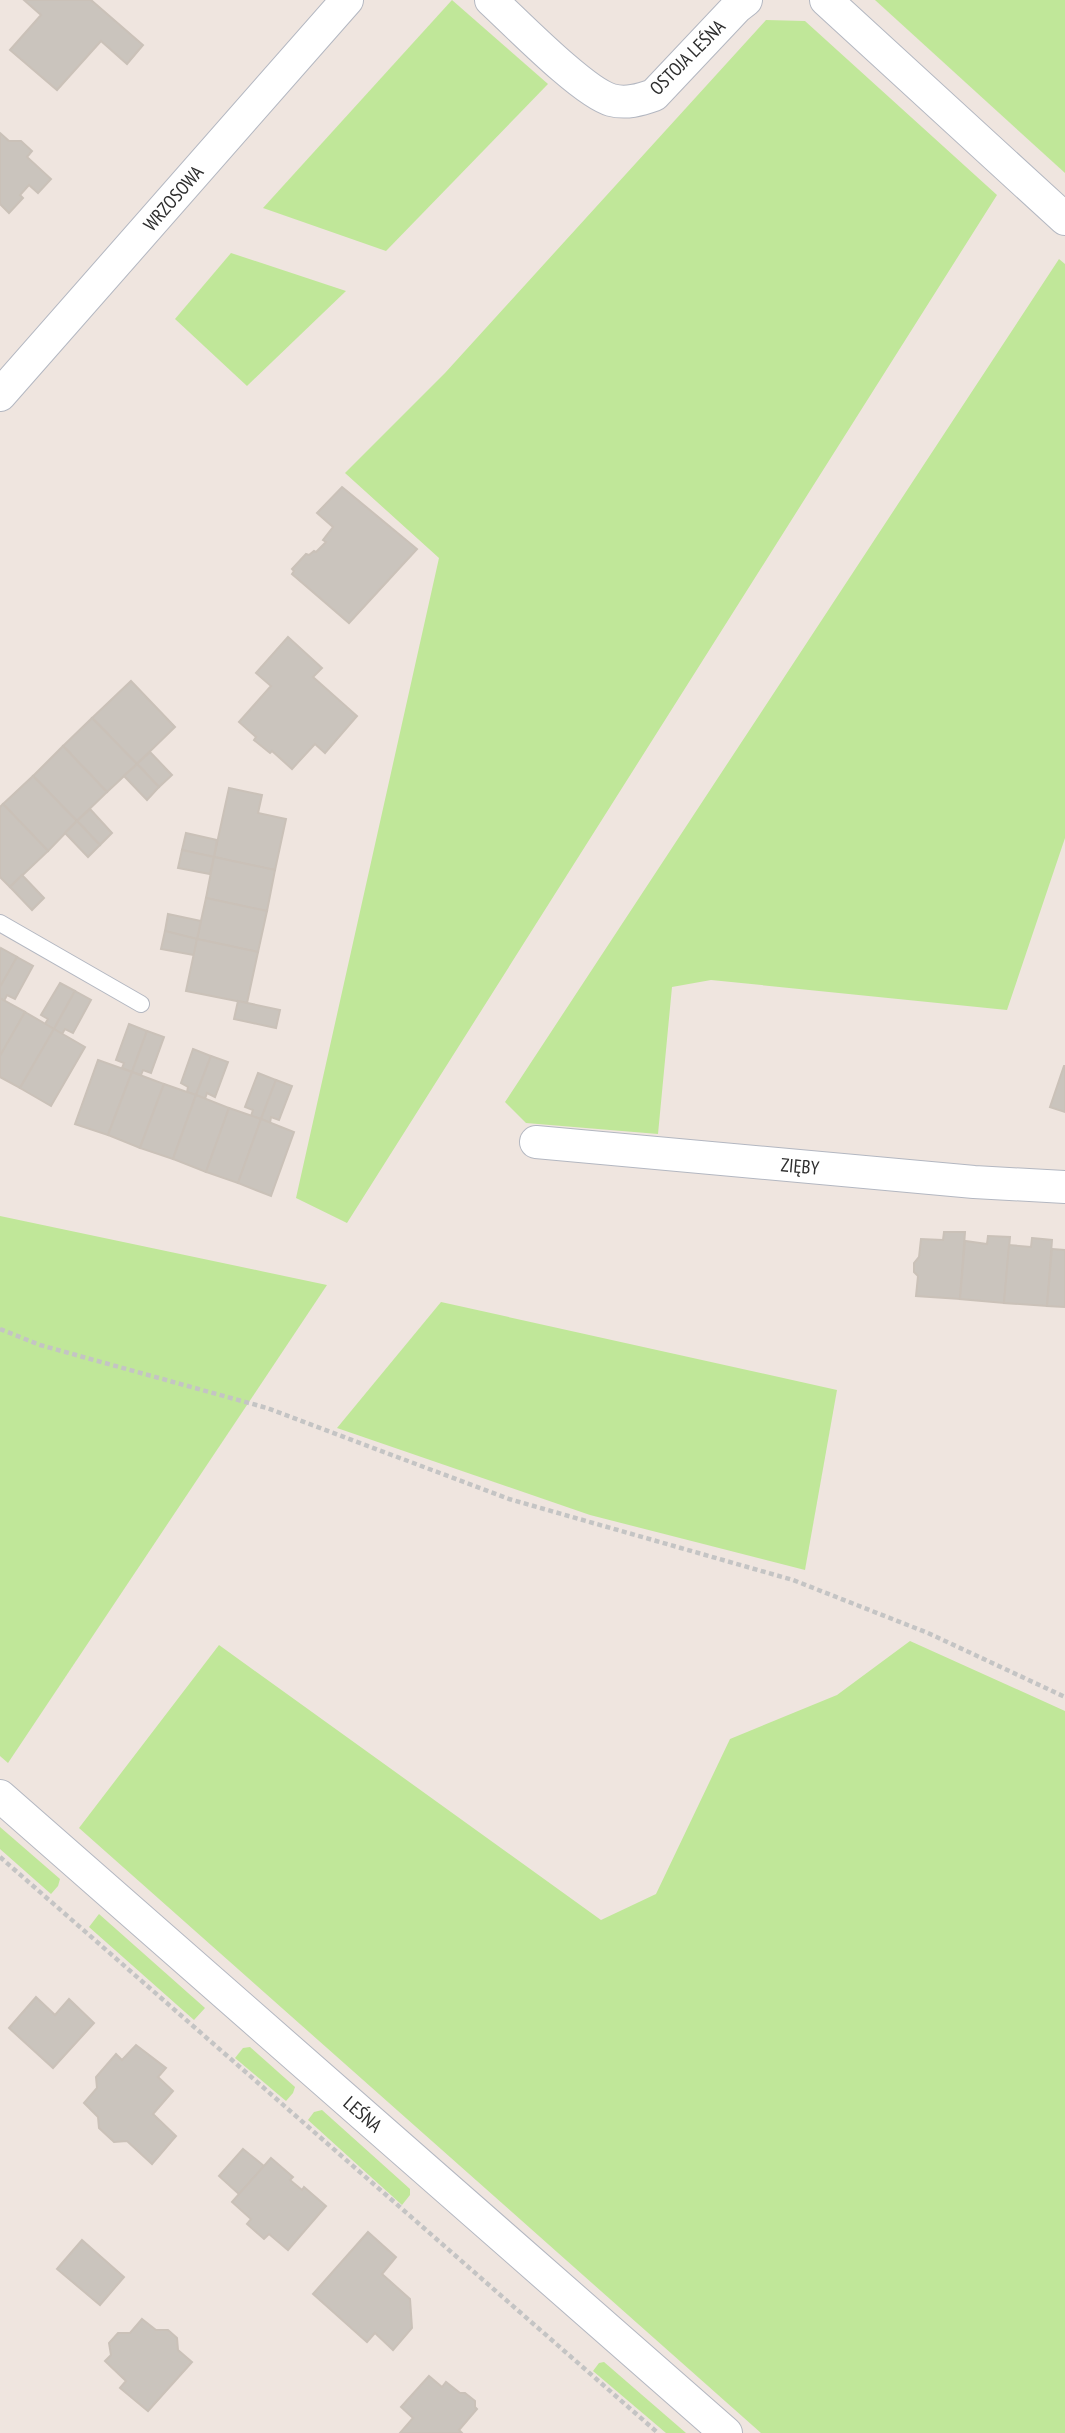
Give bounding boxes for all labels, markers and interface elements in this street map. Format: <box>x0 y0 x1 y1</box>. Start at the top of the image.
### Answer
street label: OSTOJA LEŚNA <box>644 14 730 100</box>
street label: WRZOSOWA <box>138 160 208 236</box>
street label: ZIĘBY <box>780 1152 821 1180</box>
street label: LEŚNA <box>339 2091 387 2137</box>

